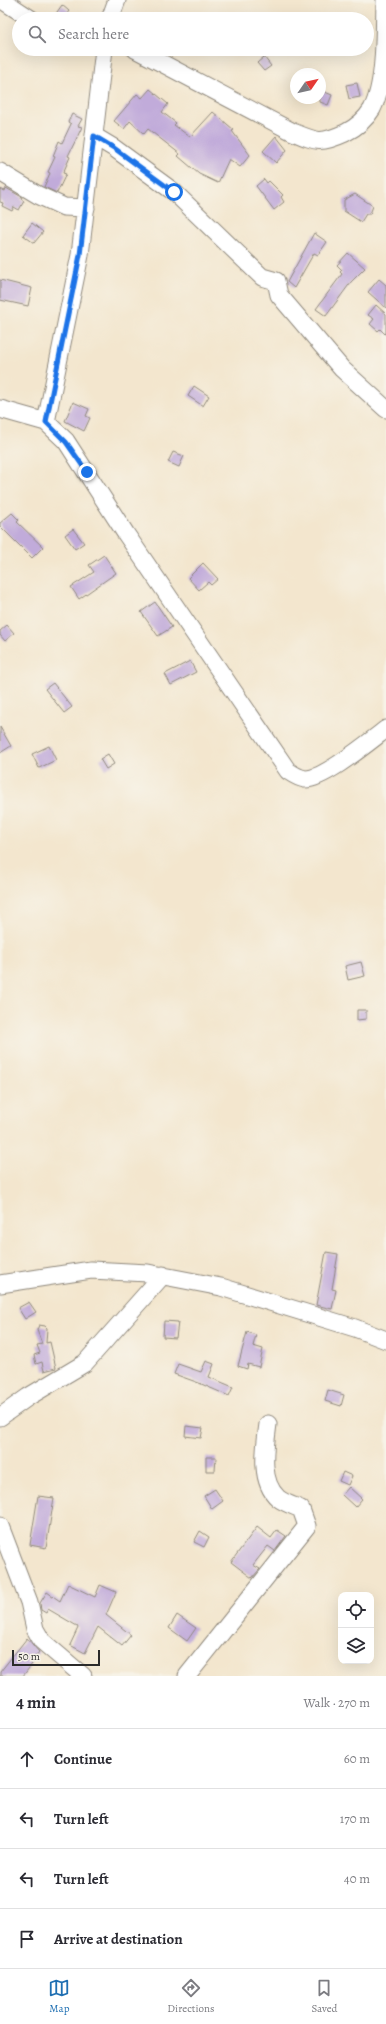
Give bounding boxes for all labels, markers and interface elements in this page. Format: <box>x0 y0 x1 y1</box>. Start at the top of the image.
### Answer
search box <box>12 12 374 56</box>
icon: search <box>26 23 48 45</box>
text: Search here <box>58 24 129 44</box>
north arrow <box>290 68 326 104</box>
route start <box>165 183 183 201</box>
route end <box>78 463 96 481</box>
map controls <box>338 1592 374 1664</box>
button: locate <box>338 1592 374 1628</box>
button: layers <box>338 1628 374 1664</box>
scale bar <box>12 1648 100 1667</box>
text: 50 m <box>18 1649 40 1664</box>
text: 4 min <box>16 1691 56 1714</box>
text: Walk · 270 m <box>304 1694 370 1711</box>
icon: ahead <box>16 1748 38 1770</box>
text: Continue <box>54 1749 112 1769</box>
text: 60 m <box>344 1750 370 1767</box>
icon: left <box>16 1808 38 1830</box>
text: Turn left <box>54 1809 109 1829</box>
text: 170 m <box>340 1810 370 1827</box>
icon: left <box>16 1868 38 1890</box>
text: Turn left <box>54 1869 109 1889</box>
text: 40 m <box>344 1870 370 1887</box>
icon: arrive <box>16 1928 38 1950</box>
text: Arrive at destination <box>54 1929 183 1949</box>
tab: Map <box>48 1977 70 2016</box>
tab: Directions <box>167 1977 215 2016</box>
tab: Saved <box>311 1977 338 2016</box>

